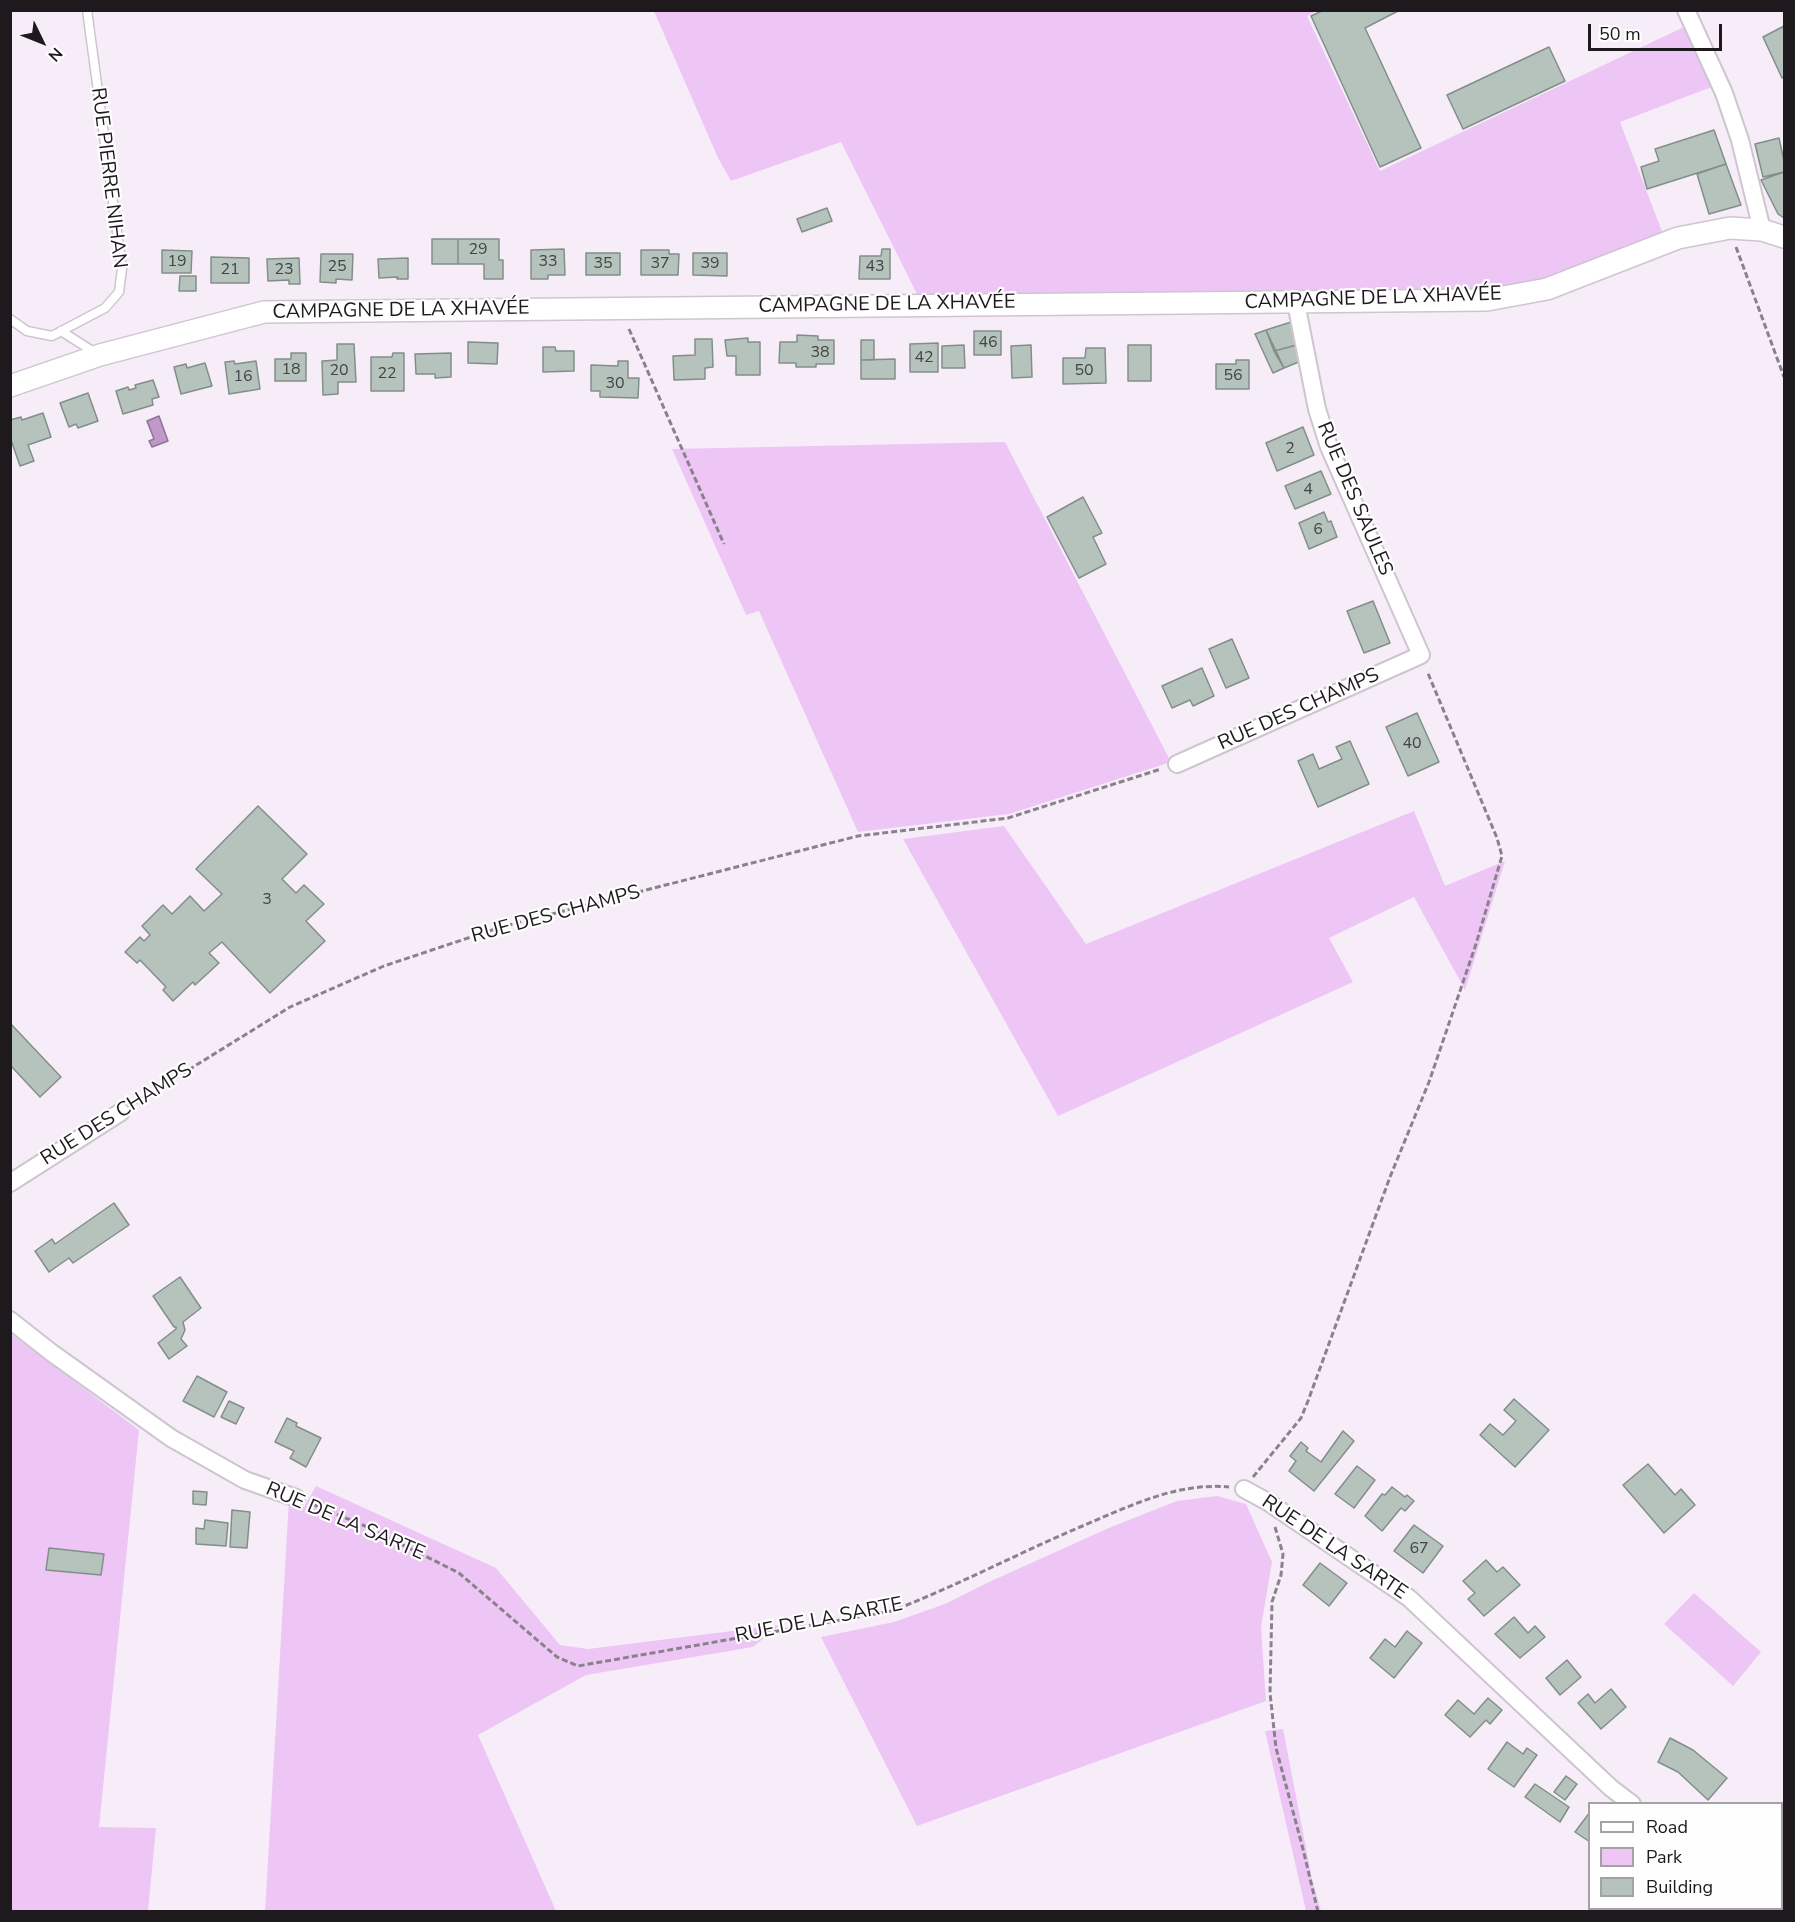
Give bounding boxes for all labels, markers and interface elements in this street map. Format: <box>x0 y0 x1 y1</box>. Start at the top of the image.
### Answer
north arrow <box>12 12 72 72</box>
scale bar <box>1591 12 1724 50</box>
text: 50 m <box>1599 22 1641 46</box>
text: N <box>43 42 67 66</box>
street label: RUE PIERRE NIHAN <box>85 86 131 270</box>
house number: 29 <box>468 240 488 260</box>
house number: 19 <box>167 252 187 272</box>
house number: 33 <box>538 252 558 272</box>
house number: 35 <box>593 254 613 274</box>
house number: 37 <box>650 254 670 274</box>
house number: 39 <box>700 254 720 274</box>
house number: 25 <box>327 257 347 277</box>
house number: 43 <box>865 257 885 277</box>
house number: 21 <box>220 260 240 280</box>
house number: 23 <box>274 260 294 280</box>
street label: CAMPAGNE DE LA XHAVÉE <box>1244 283 1502 315</box>
street label: CAMPAGNE DE LA XHAVÉE <box>758 291 1016 319</box>
street label: CAMPAGNE DE LA XHAVÉE <box>272 297 530 325</box>
house number: 46 <box>978 333 998 353</box>
house number: 38 <box>810 343 830 363</box>
house number: 42 <box>914 348 934 368</box>
house number: 18 <box>281 360 301 380</box>
house number: 20 <box>329 361 349 381</box>
house number: 50 <box>1074 361 1094 381</box>
house number: 22 <box>377 364 397 384</box>
house number: 56 <box>1223 366 1243 386</box>
house number: 16 <box>233 367 253 387</box>
house number: 30 <box>605 374 625 394</box>
street label: RUE DES SAULES <box>1311 419 1397 579</box>
house number: 2 <box>1285 439 1295 459</box>
house number: 4 <box>1303 480 1313 500</box>
house number: 6 <box>1313 520 1323 540</box>
street label: RUE DES CHAMPS <box>1215 664 1383 756</box>
house number: 40 <box>1402 734 1422 754</box>
street label: RUE DES CHAMPS <box>469 881 643 949</box>
house number: 3 <box>262 890 272 910</box>
street label: RUE DES CHAMPS <box>37 1059 197 1171</box>
street label: RUE DE LA SARTE <box>262 1478 428 1566</box>
street label: RUE DE LA SARTE <box>1257 1490 1411 1606</box>
house number: 67 <box>1409 1539 1429 1559</box>
street label: RUE DE LA SARTE <box>733 1593 905 1649</box>
legend <box>1588 1802 1783 1910</box>
text: Road <box>1646 1815 1688 1839</box>
text: Park <box>1646 1845 1682 1869</box>
text: Building <box>1646 1875 1713 1899</box>

